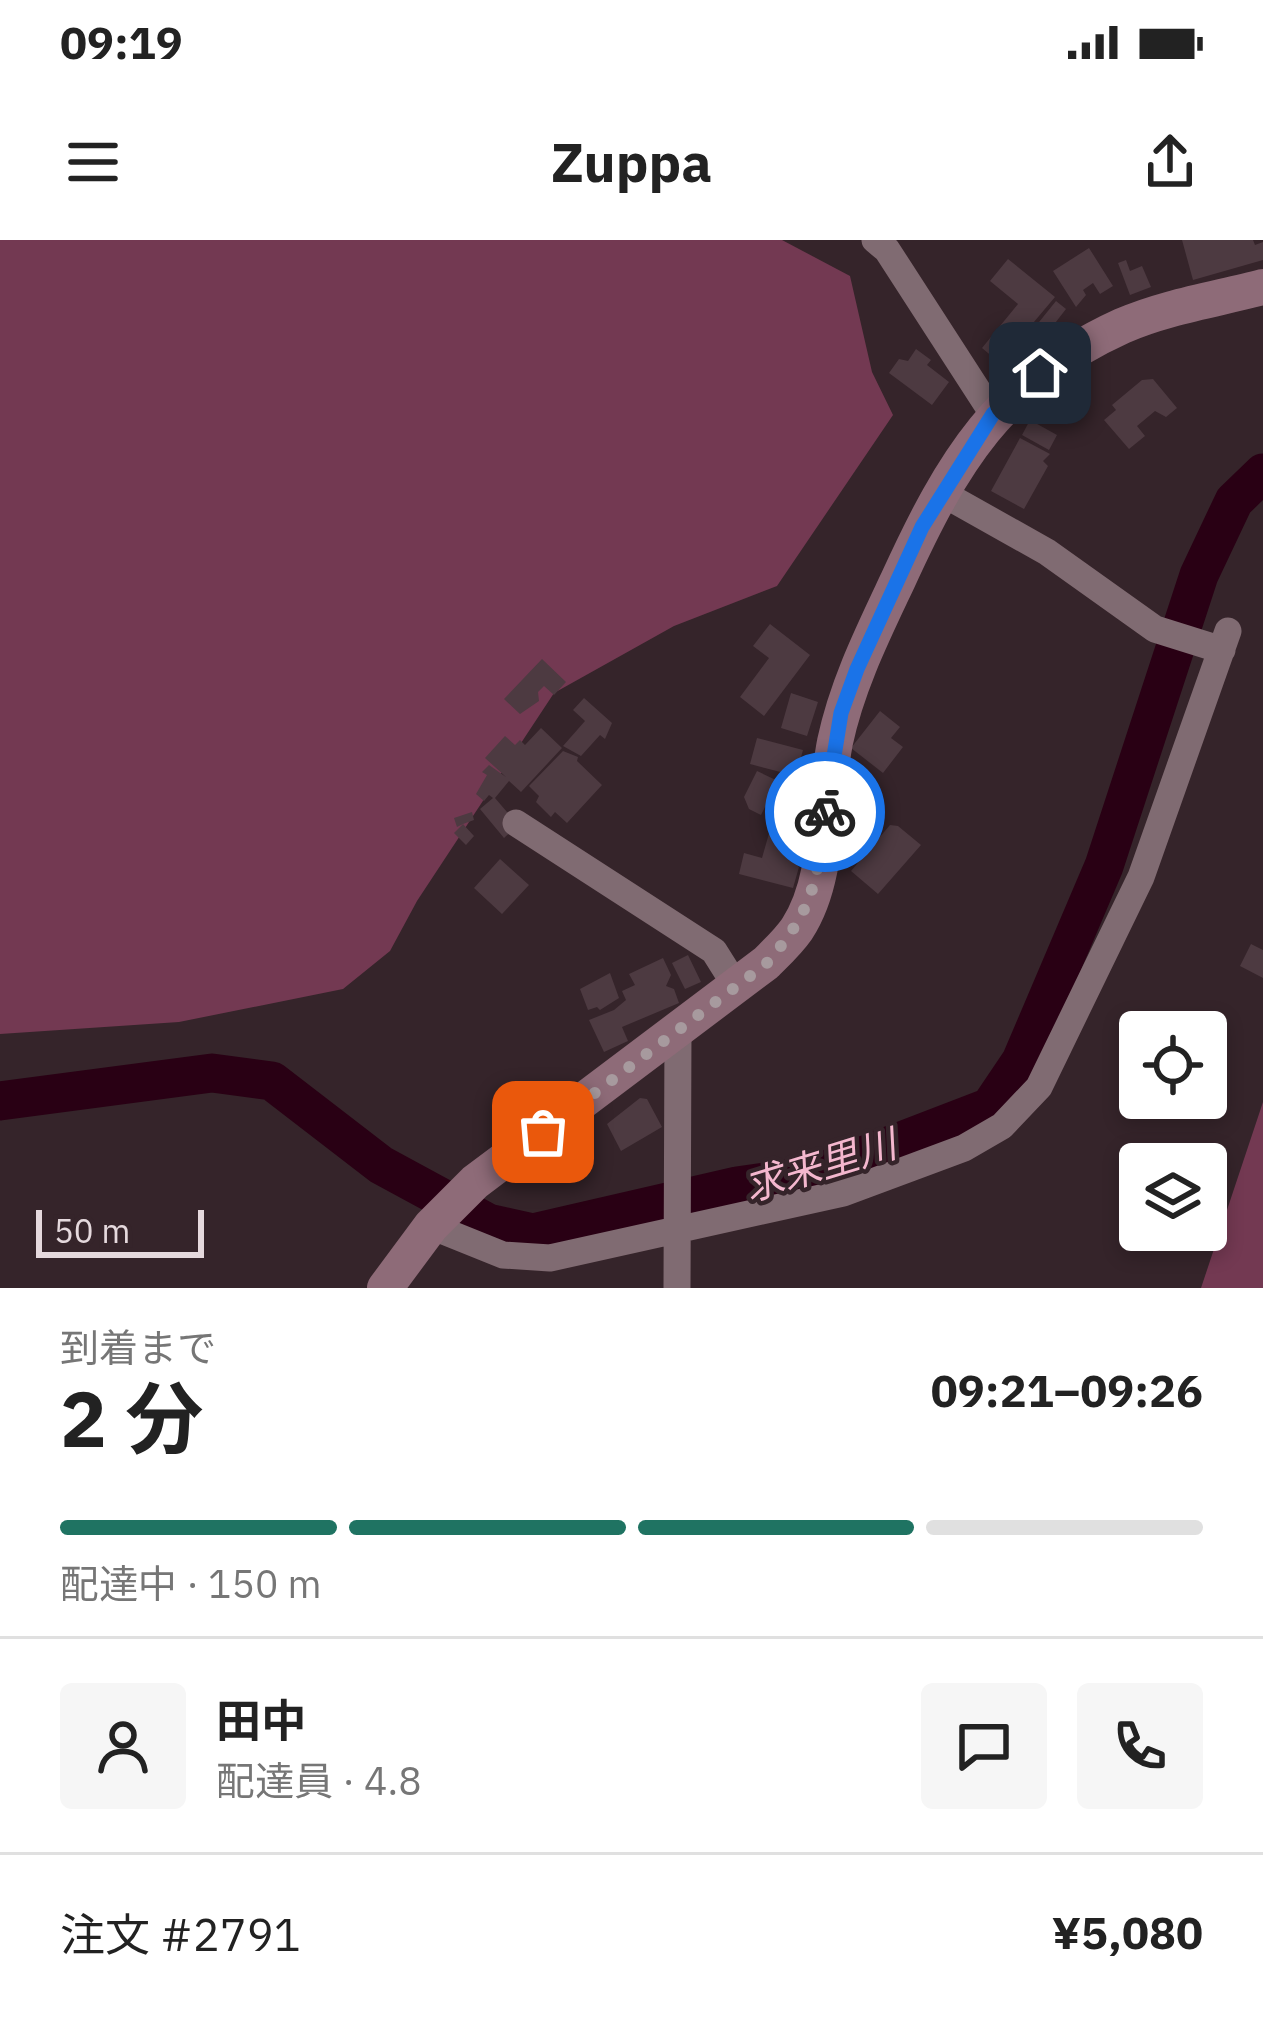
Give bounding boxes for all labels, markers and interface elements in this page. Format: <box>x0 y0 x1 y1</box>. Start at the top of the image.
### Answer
text: 09:19 <box>60 13 183 71</box>
text: Zuppa <box>551 127 712 197</box>
icon: menu <box>60 129 126 195</box>
icon: share <box>1137 129 1203 195</box>
pin <box>989 322 1091 424</box>
icon: home <box>1007 340 1073 406</box>
courier <box>765 752 885 872</box>
icon: bike <box>792 779 858 845</box>
map controls <box>1119 1011 1227 1251</box>
button: locate <box>1119 1011 1227 1119</box>
pin <box>492 1081 594 1183</box>
icon: bag <box>510 1099 576 1165</box>
water label: 求来里川 <box>738 1116 906 1212</box>
button: layers <box>1119 1143 1227 1251</box>
scale bar <box>36 1204 204 1257</box>
text: 50 m <box>54 1209 130 1252</box>
text: 到着まで <box>60 1322 216 1373</box>
text: 09:21–09:26 <box>931 1361 1203 1419</box>
text: 2 分 <box>60 1367 203 1468</box>
text: 配達中 · 150 m <box>60 1558 322 1609</box>
button: person <box>60 1683 186 1809</box>
button: chat <box>921 1683 1047 1809</box>
button: phone <box>1077 1683 1203 1809</box>
text: 田中 <box>216 1691 306 1749</box>
text: 配達員 · 4.8 <box>216 1755 422 1806</box>
text: ¥5,080 <box>1052 1903 1203 1961</box>
text: 注文 #2791 <box>60 1905 301 1963</box>

